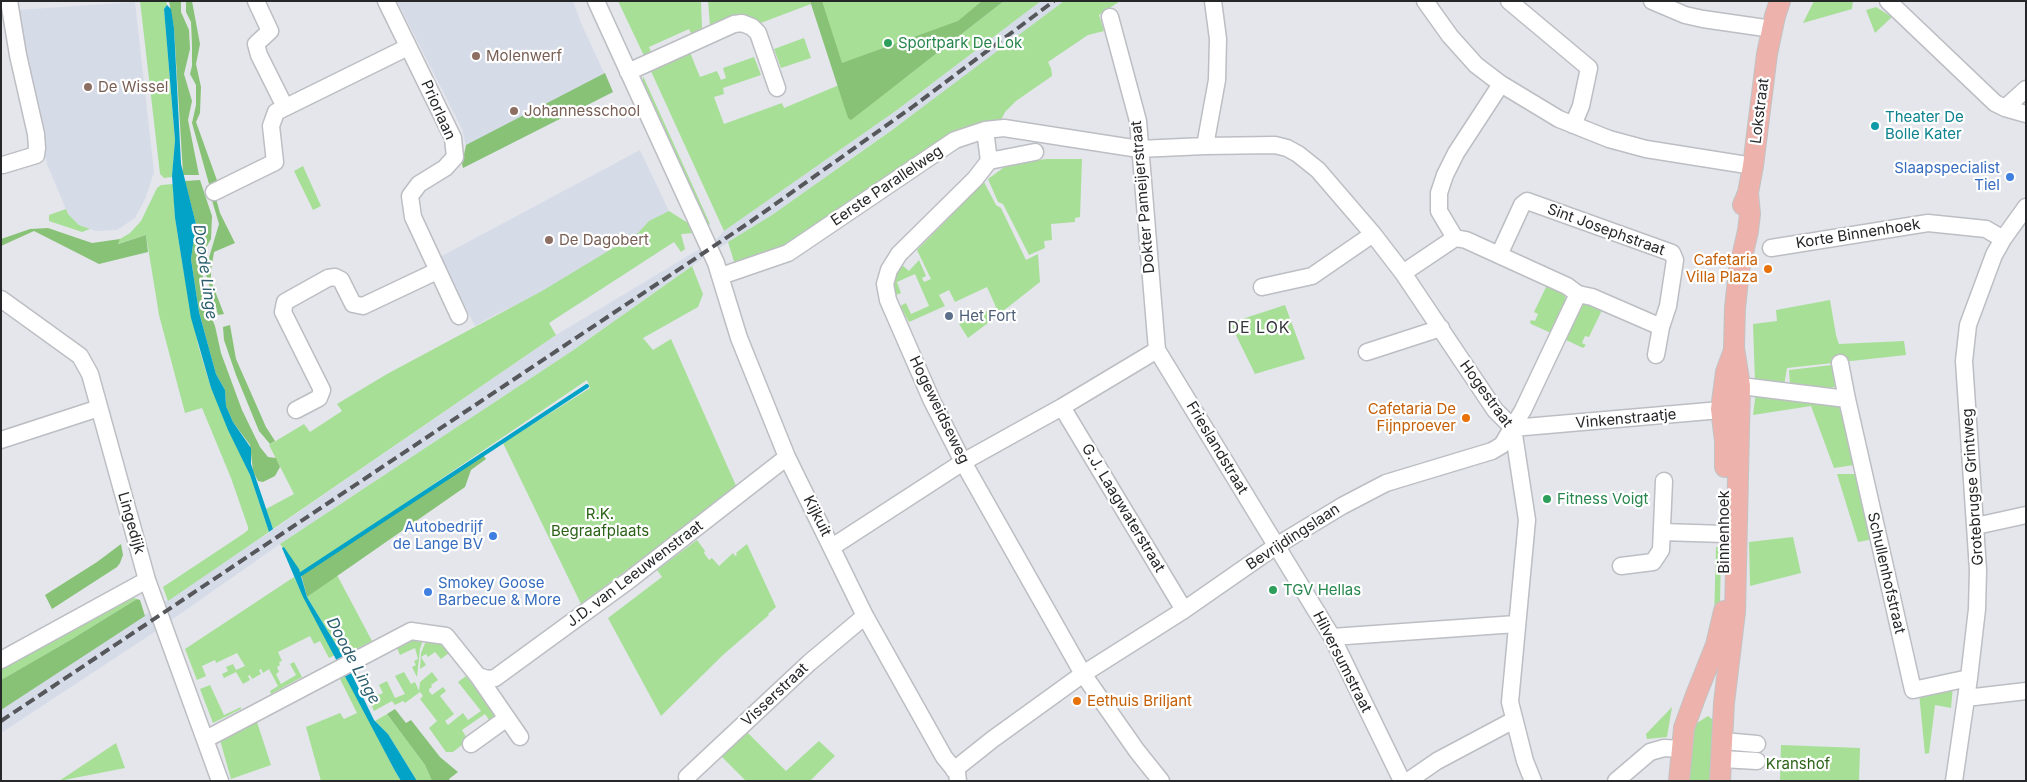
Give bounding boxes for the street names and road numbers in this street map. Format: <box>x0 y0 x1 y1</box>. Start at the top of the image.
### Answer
street label: Priorlaan <box>417 77 459 143</box>
street label: Lokstraat <box>1747 77 1773 145</box>
street label: Dokter Pameijerstraat <box>1127 120 1159 274</box>
street label: Eerste Parallelweg <box>828 142 946 230</box>
street label: Sint Josephstraat <box>1545 200 1667 260</box>
street label: Korte Binnenhoek <box>1795 215 1921 253</box>
street label: Hogeweidseweg <box>905 353 973 467</box>
street label: Hogestraat <box>1456 357 1516 431</box>
street label: Frieslandstraat <box>1182 398 1252 498</box>
street label: Vinkenstraatje <box>1575 406 1677 432</box>
street label: Grotebrugse Grintweg <box>1959 408 1987 566</box>
street label: G.J. Laagwaterstraat <box>1078 440 1168 576</box>
street label: Lingedijk <box>114 490 148 556</box>
street label: Binnenhoek <box>1715 490 1733 574</box>
street label: Kijkuit <box>799 493 835 539</box>
street label: Bevrijdingslaan <box>1243 500 1343 574</box>
street label: Schullenhofstraat <box>1863 511 1909 635</box>
street label: J.D. van Leeuwenstraat <box>563 517 707 631</box>
street label: Hilversumstraat <box>1309 608 1375 716</box>
street label: Visserstraat <box>738 660 812 730</box>

